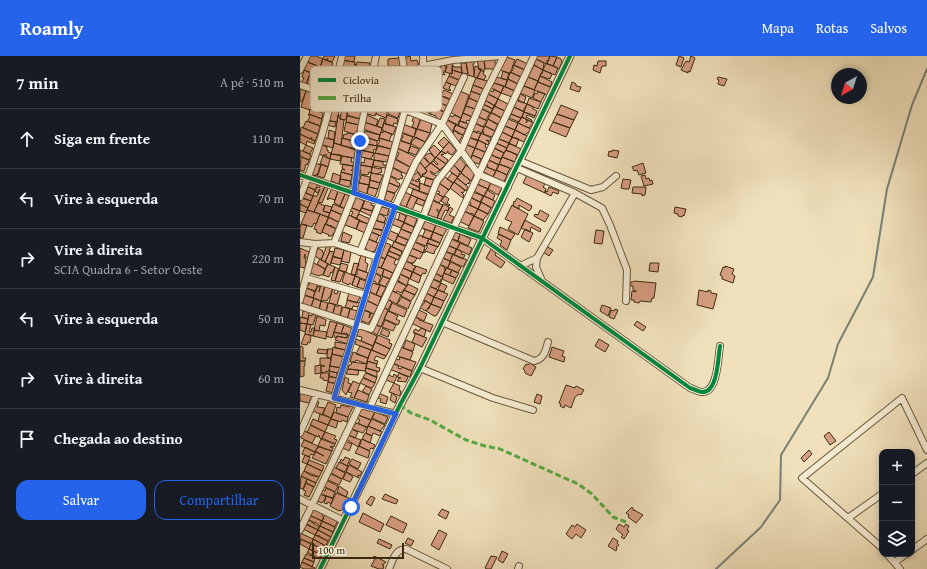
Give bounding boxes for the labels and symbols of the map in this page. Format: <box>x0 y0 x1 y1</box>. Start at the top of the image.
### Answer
legend <box>310 66 442 112</box>
north arrow <box>831 68 867 104</box>
text: Ciclovia <box>343 72 380 88</box>
text: Trilha <box>343 90 372 106</box>
route end <box>351 132 369 150</box>
route start <box>342 498 360 516</box>
scale bar <box>312 541 404 560</box>

